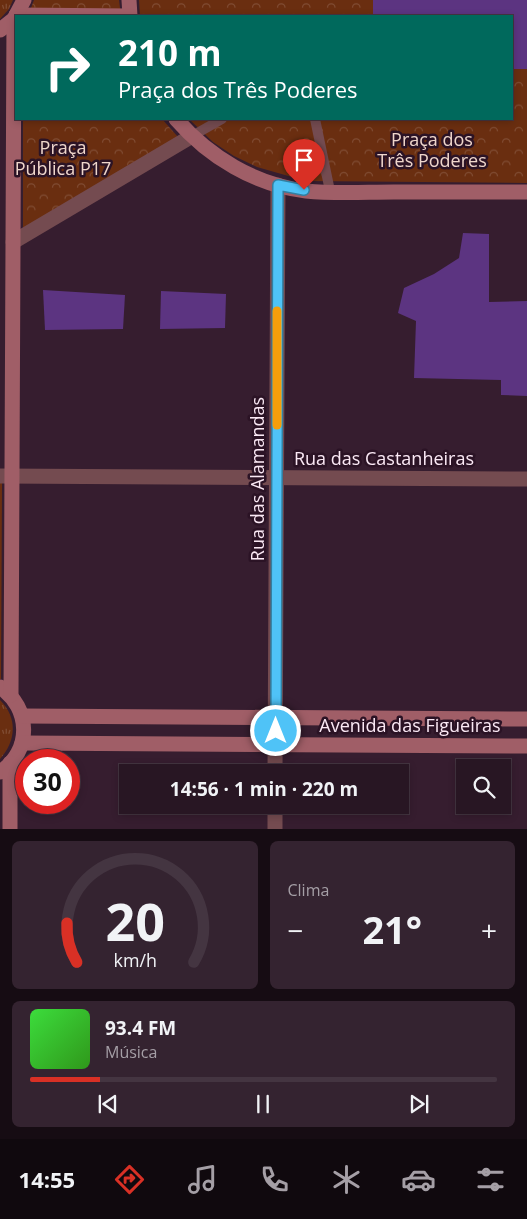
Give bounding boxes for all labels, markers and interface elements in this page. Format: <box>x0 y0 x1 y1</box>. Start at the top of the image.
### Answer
text: 210 m <box>118 29 222 76</box>
icon: right <box>35 35 100 100</box>
text: Praça dos Três Poderes <box>118 74 358 104</box>
park label: Praça dos Três Poderes <box>377 127 487 172</box>
park label: Praça Pública P17 <box>15 135 111 180</box>
pin <box>283 139 325 190</box>
icon: arrive <box>290 146 318 174</box>
street label: Rua das Alamandas <box>245 397 269 561</box>
street label: Rua das Castanheiras <box>294 446 474 470</box>
position arrow <box>249 704 301 756</box>
street label: Avenida das Figueiras <box>319 713 501 737</box>
speed limit sign: 30 <box>15 749 80 814</box>
map controls <box>456 759 511 814</box>
button: search <box>456 759 511 814</box>
text: 14:56 · 1 min · 220 m <box>170 776 358 802</box>
text: Clima <box>288 879 329 901</box>
text: 20 <box>105 885 164 956</box>
text: 21° <box>362 903 422 955</box>
text: − <box>288 911 304 949</box>
text: + <box>481 911 497 949</box>
text: km/h <box>113 948 156 972</box>
text: 93.4 FM <box>105 1015 176 1041</box>
text: Música <box>105 1041 157 1063</box>
icon: previous <box>94 1090 122 1118</box>
icon: pause <box>249 1090 277 1118</box>
icon: next <box>405 1090 433 1118</box>
icon: directions <box>112 1162 147 1197</box>
icon: music <box>185 1162 220 1197</box>
icon: phone <box>257 1162 292 1197</box>
icon: climate <box>329 1162 364 1197</box>
icon: car <box>401 1162 436 1197</box>
icon: filters <box>473 1162 508 1197</box>
text: 14:55 <box>19 1164 75 1194</box>

